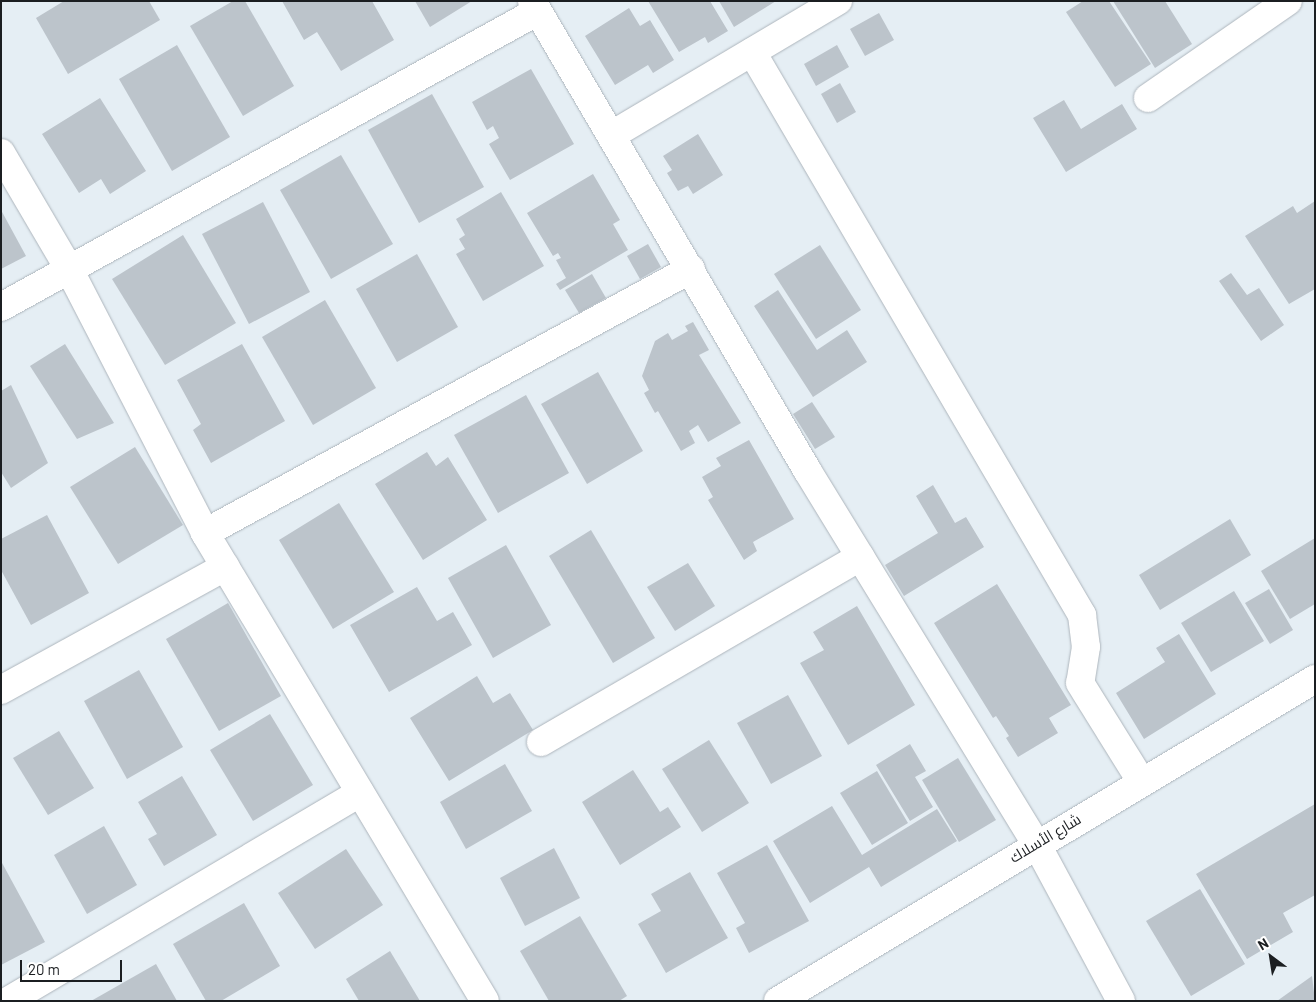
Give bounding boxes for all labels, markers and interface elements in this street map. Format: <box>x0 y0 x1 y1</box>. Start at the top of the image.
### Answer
street label: شارع الأسلاك <box>1006 810 1084 866</box>
north arrow <box>1246 932 1296 982</box>
text: N <box>1255 934 1271 953</box>
scale bar <box>22 950 125 982</box>
text: 20 m <box>28 960 60 978</box>

